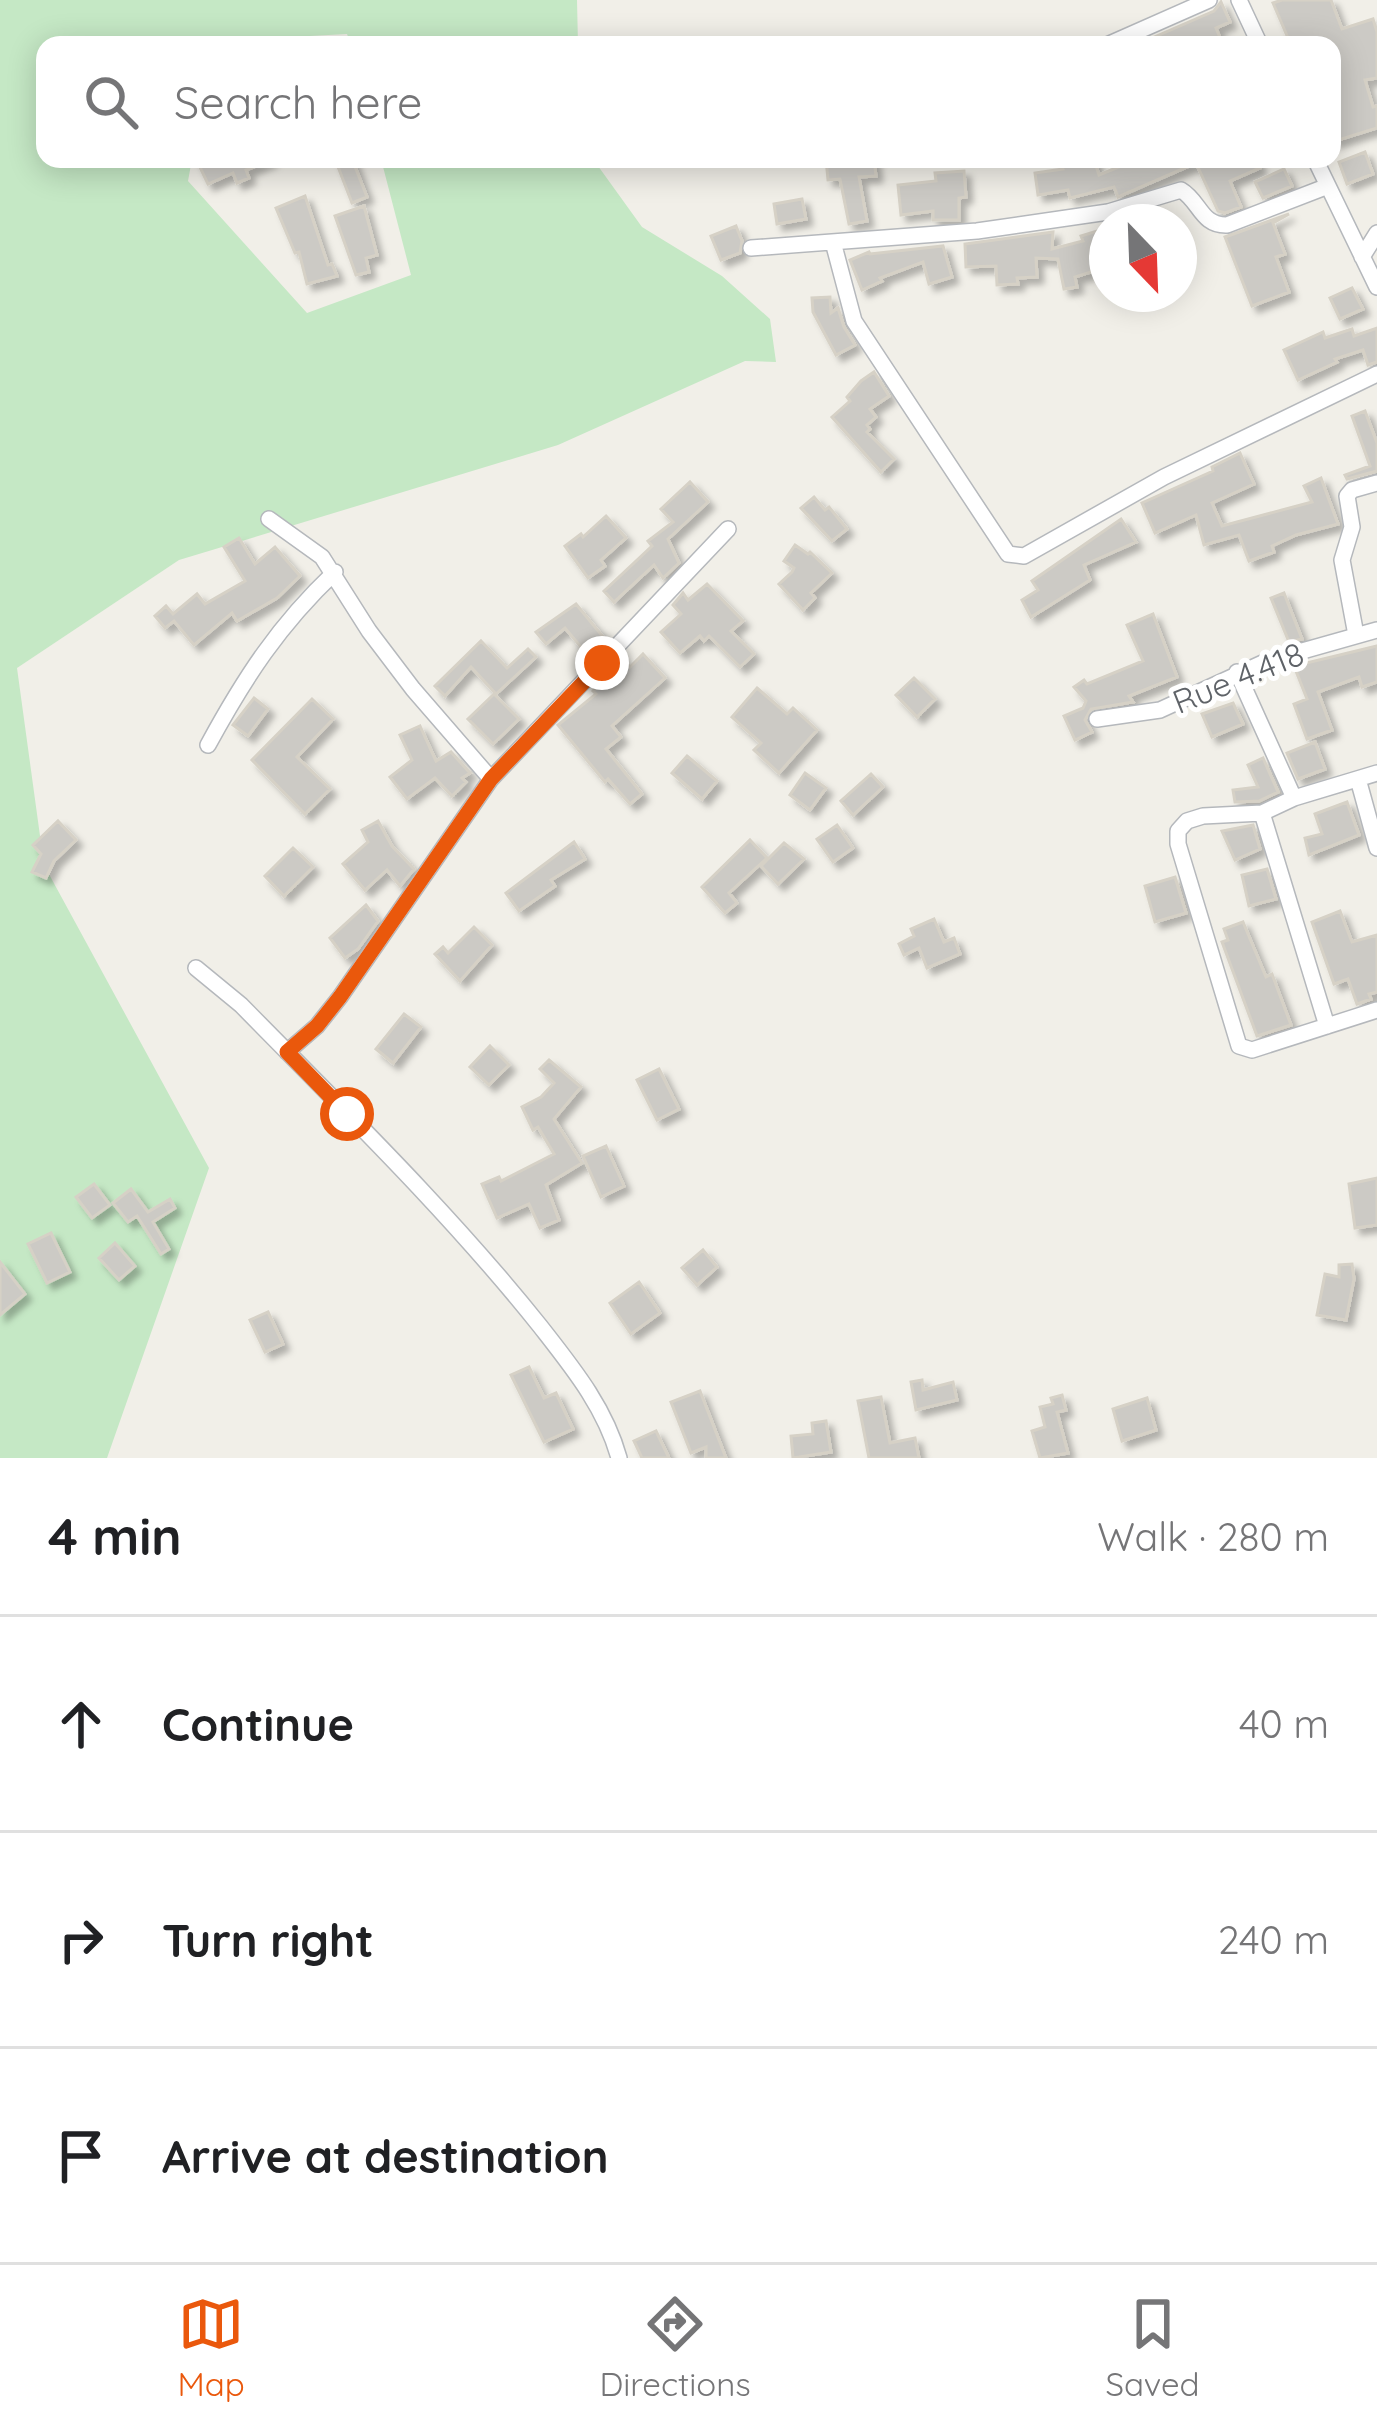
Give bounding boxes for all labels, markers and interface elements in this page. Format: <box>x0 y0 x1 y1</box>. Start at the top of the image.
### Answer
search box <box>36 36 1341 168</box>
icon: search <box>78 69 144 135</box>
text: Search here <box>174 74 422 130</box>
north arrow <box>1089 204 1197 312</box>
street label: Rue 4.418 <box>1166 632 1310 722</box>
route end <box>575 636 629 690</box>
route start <box>320 1087 374 1141</box>
text: 4 min <box>48 1504 182 1568</box>
text: Walk · 280 m <box>1097 1512 1329 1561</box>
icon: ahead <box>48 1691 114 1757</box>
text: Continue <box>162 1696 354 1752</box>
text: 40 m <box>1239 1699 1329 1748</box>
icon: right <box>48 1907 114 1973</box>
text: Turn right <box>162 1912 374 1968</box>
text: 240 m <box>1218 1915 1329 1964</box>
icon: arrive <box>48 2123 114 2189</box>
text: Arrive at destination <box>162 2128 608 2184</box>
tab: Map <box>177 2291 245 2404</box>
tab: Directions <box>599 2291 751 2404</box>
tab: Saved <box>1106 2291 1200 2404</box>

